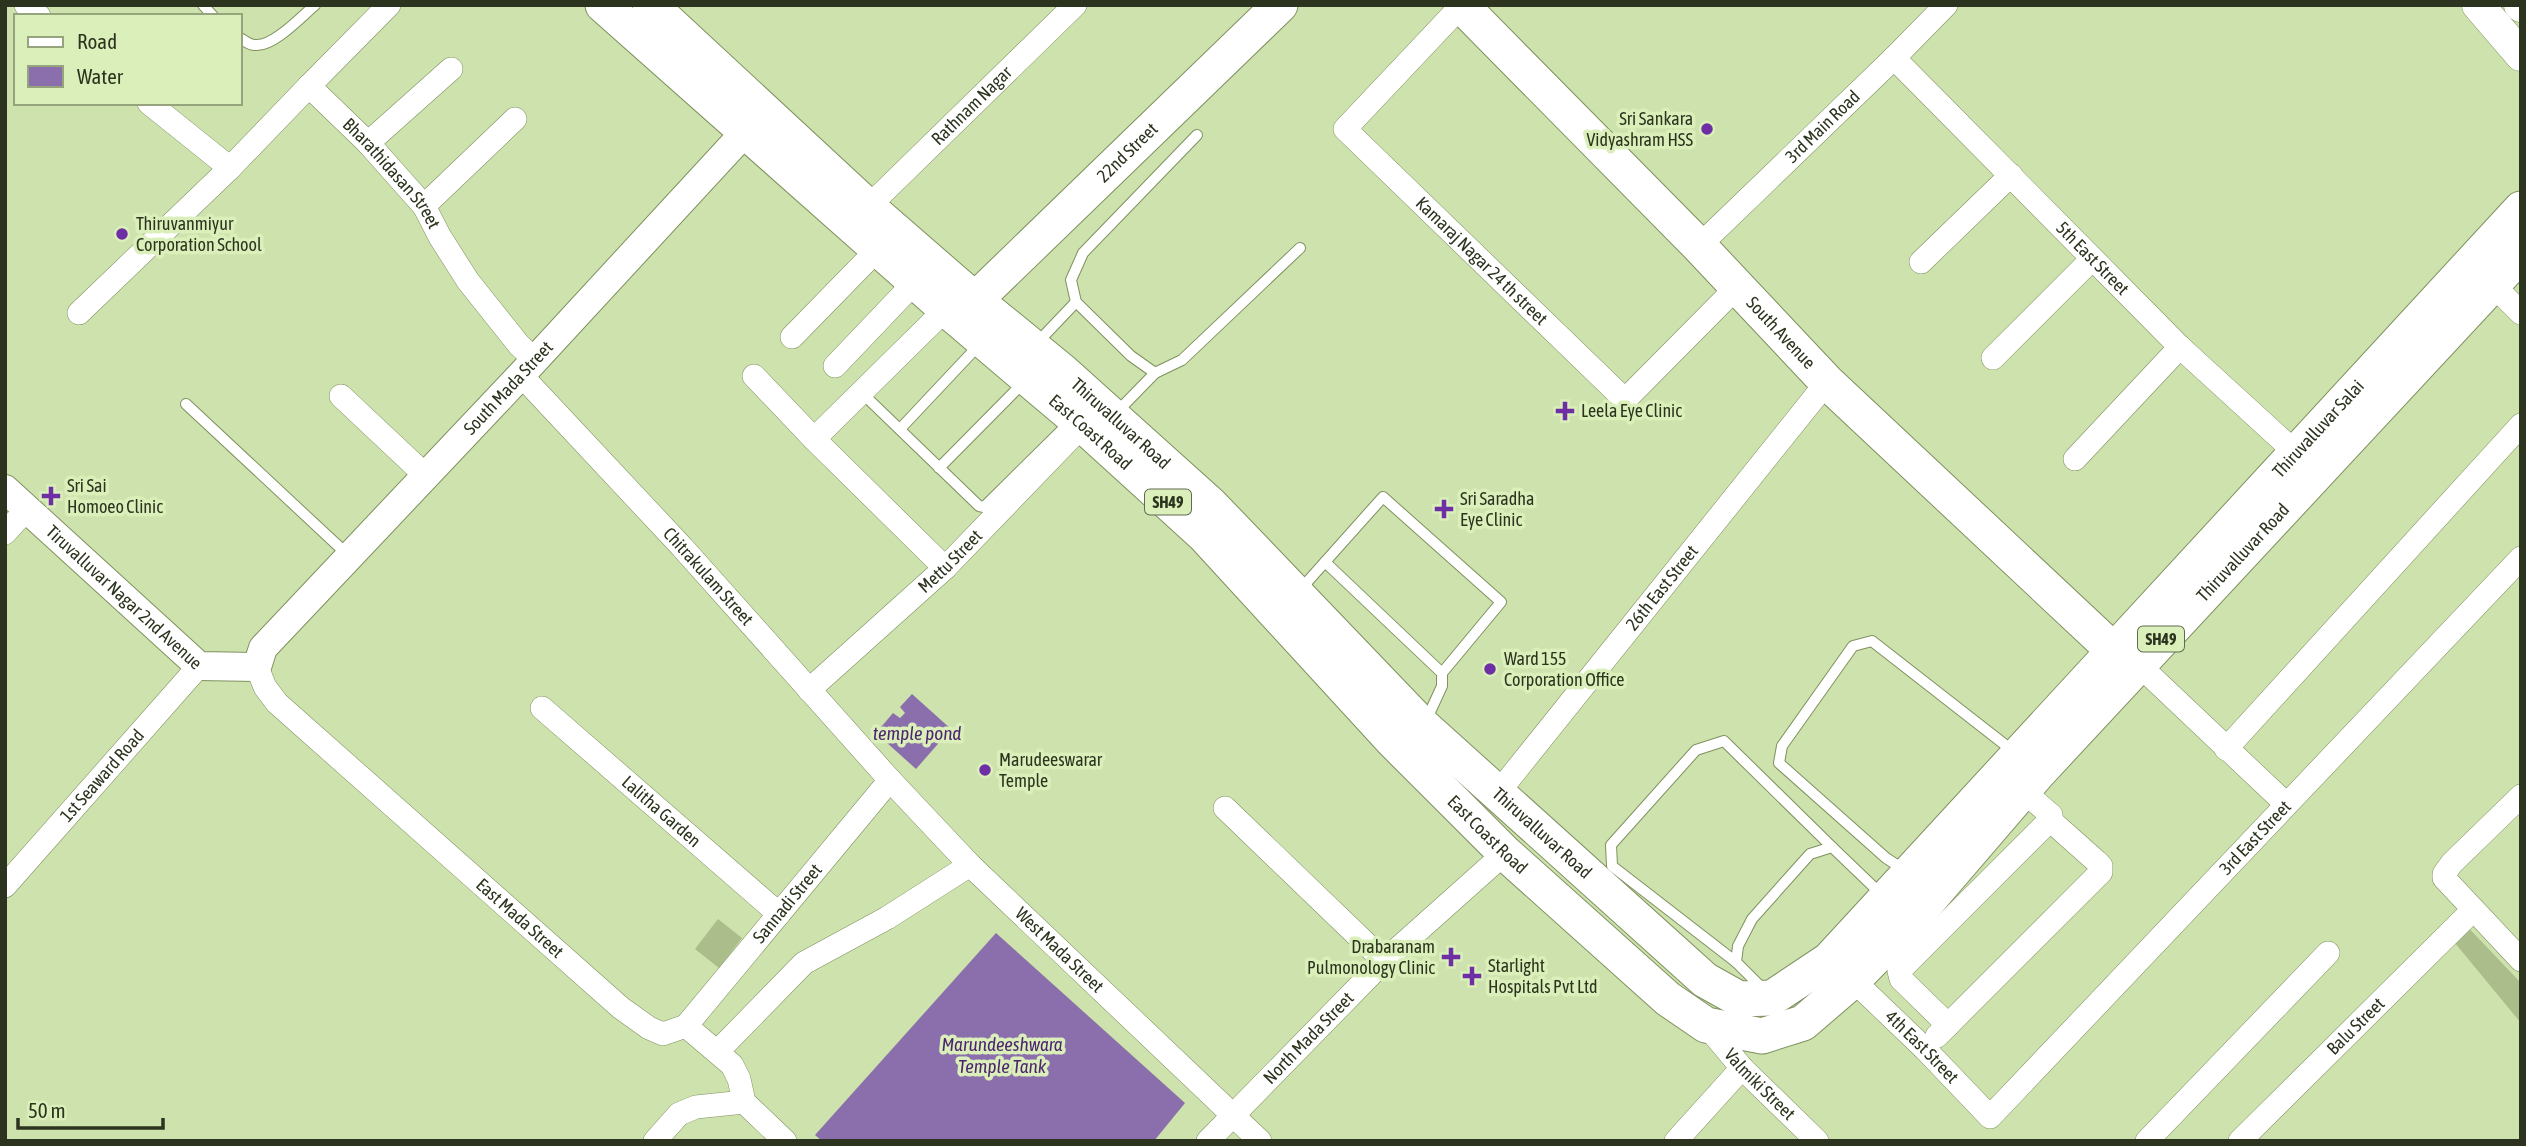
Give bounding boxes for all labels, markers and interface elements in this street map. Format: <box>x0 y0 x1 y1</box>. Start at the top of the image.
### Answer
legend <box>14 14 242 105</box>
text: Road <box>77 29 117 53</box>
street label: Rathnam Nagar <box>927 61 1016 149</box>
text: Water <box>77 64 124 88</box>
street label: 3rd Main Road <box>1781 86 1864 167</box>
place label: Sri Sankara Vidyashram HSS <box>1586 108 1693 150</box>
street label: Bharathidasan Street <box>339 114 445 232</box>
street label: 22nd Street <box>1092 118 1162 186</box>
marker: Sri Sankara Vidyashram HSS <box>1699 121 1715 137</box>
street label: Kamaraj Nagar 24 th street <box>1412 192 1552 329</box>
place label: Thiruvanmiyur Corporation School <box>136 213 262 255</box>
street label: 5th East Street <box>2052 217 2133 299</box>
marker: Thiruvanmiyur Corporation School <box>114 226 130 242</box>
street label: South Avenue <box>1742 292 1820 373</box>
street label: South Mada Street <box>459 337 557 439</box>
street label: Thiruvalluvar Road <box>1067 373 1175 473</box>
street label: Thiruvalluvar Salai <box>2268 376 2368 482</box>
street label: East Coast Road <box>1045 390 1136 474</box>
place label: Leela Eye Clinic <box>1581 400 1682 421</box>
marker: Leela Eye Clinic <box>1555 401 1575 421</box>
place label: Sri Sai Homoeo Clinic <box>67 475 163 517</box>
marker: Sri Sai Homoeo Clinic <box>41 486 61 506</box>
place label: Sri Saradha Eye Clinic <box>1460 488 1534 530</box>
road number: SH49 <box>1145 489 1191 514</box>
marker: Sri Saradha Eye Clinic <box>1434 499 1454 519</box>
street label: Thiruvalluvar Road <box>2192 499 2293 606</box>
street label: Tiruvalluvar Nagar 2nd Avenue <box>42 521 207 674</box>
street label: Chitrakulam Street <box>659 523 758 629</box>
street label: Mettu Street <box>914 525 986 597</box>
street label: 26th East Street <box>1621 541 1702 634</box>
road number: SH49 <box>2138 626 2184 652</box>
place label: Ward 155 Corporation Office <box>1504 648 1624 690</box>
marker: Ward 155 Corporation Office <box>1482 661 1498 677</box>
water label: temple pond <box>873 722 961 744</box>
street label: 1st Seaward Road <box>56 725 148 826</box>
place label: Marudeeswarar Temple <box>999 749 1103 791</box>
marker: Marudeeswarar Temple <box>977 762 993 778</box>
street label: Lalitha Garden <box>618 771 705 851</box>
street label: Thiruvalluvar Road <box>1488 783 1596 883</box>
street label: East Coast Road <box>1443 791 1532 878</box>
street label: 3rd East Street <box>2215 796 2295 879</box>
street label: Sannadi Street <box>748 859 826 947</box>
street label: East Mada Street <box>472 874 568 962</box>
street label: West Mada Street <box>1011 903 1108 997</box>
place label: Drabaranam Pulmonology Clinic <box>1307 936 1435 978</box>
marker: Drabaranam Pulmonology Clinic <box>1441 947 1461 967</box>
place label: Starlight Hospitals Pvt Ltd <box>1488 955 1597 997</box>
marker: Starlight Hospitals Pvt Ltd <box>1462 966 1482 986</box>
street label: North Mada Street <box>1259 987 1358 1088</box>
street label: Balu Street <box>2322 993 2389 1059</box>
street label: 4th East Street <box>1881 1006 1963 1087</box>
water label: Marundeeshwara Temple Tank <box>941 1033 1063 1077</box>
street label: Valmiki Street <box>1720 1044 1800 1124</box>
scale bar <box>18 1086 163 1130</box>
text: 50 m <box>28 1098 66 1122</box>

